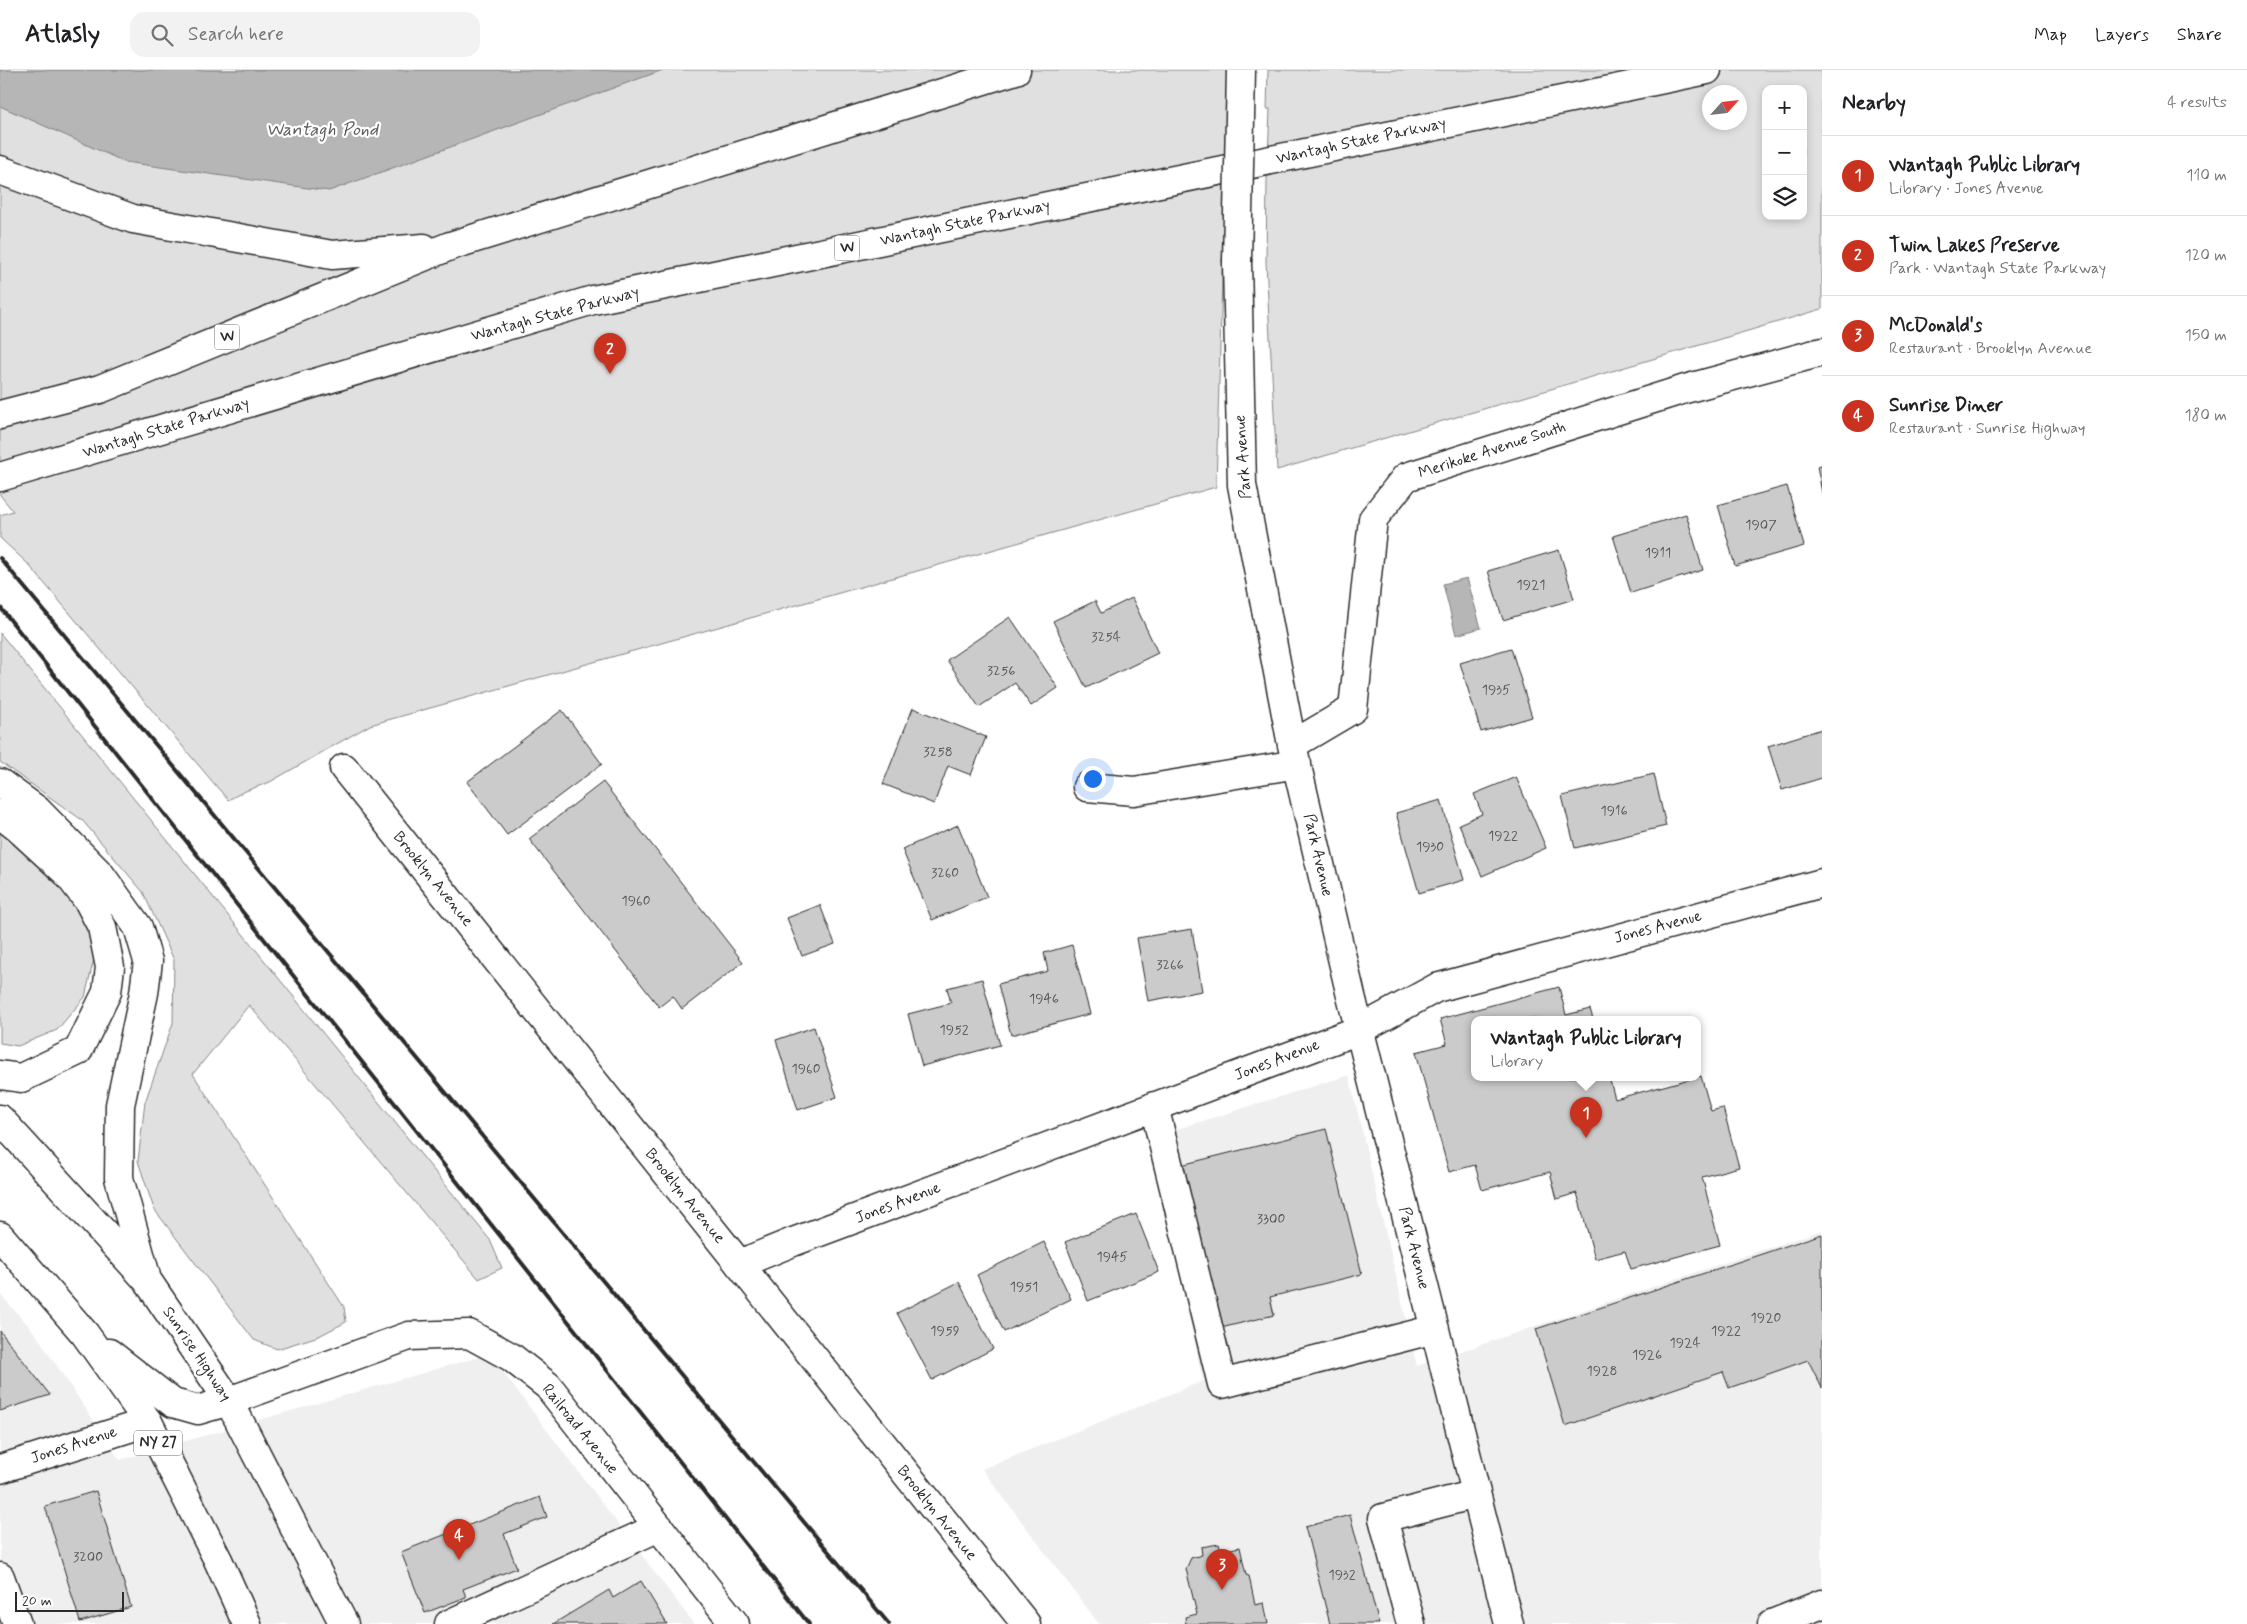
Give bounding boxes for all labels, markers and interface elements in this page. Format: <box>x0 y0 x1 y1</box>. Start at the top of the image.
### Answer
search box <box>130 12 480 57</box>
text: Atlasly <box>25 19 100 50</box>
icon: search <box>148 21 176 49</box>
text: Search here <box>188 22 284 47</box>
text: Map <box>2034 23 2067 47</box>
text: Layers <box>2095 23 2149 47</box>
text: Share <box>2177 23 2222 47</box>
north arrow <box>1702 85 1747 130</box>
map controls <box>1762 85 1807 220</box>
button: + <box>1762 85 1807 130</box>
text: Nearby <box>1842 89 1906 117</box>
text: 4 results <box>2167 92 2227 113</box>
street label: Wantagh State Parkway <box>1274 113 1448 169</box>
water label: Wantagh Pond <box>266 118 380 142</box>
button: − <box>1762 130 1807 175</box>
text: Wantagh Public Library <box>1889 153 2080 178</box>
text: 1 <box>1854 165 1862 186</box>
text: 110 m <box>2186 165 2227 186</box>
button: layers <box>1762 175 1807 220</box>
text: Library · Jones Avenue <box>1889 178 2044 199</box>
street label: Wantagh State Parkway <box>878 195 1052 251</box>
text: Twin Lakes Preserve <box>1889 233 2060 258</box>
road number: W <box>834 236 860 260</box>
text: 2 <box>1854 245 1862 266</box>
text: 120 m <box>2185 245 2227 266</box>
text: Park · Wantagh State Parkway <box>1889 258 2106 279</box>
street label: Wantagh State Parkway <box>469 281 641 347</box>
text: McDonald's <box>1889 313 1982 338</box>
road number: W <box>214 324 240 350</box>
text: 3 <box>1854 325 1862 346</box>
text: 150 m <box>2185 325 2227 346</box>
pin: 2 <box>594 333 626 374</box>
text: Restaurant · Brooklyn Avenue <box>1889 338 2092 359</box>
street label: Wantagh State Parkway <box>80 393 252 463</box>
text: Sunrise Diner <box>1889 393 2003 418</box>
text: 4 <box>1853 405 1863 426</box>
text: 180 m <box>2184 405 2227 426</box>
street label: Park Avenue <box>1230 414 1256 500</box>
street label: Merikoke Avenue South <box>1416 416 1568 484</box>
text: Restaurant · Sunrise Highway <box>1889 418 2086 439</box>
house number: 1907 <box>1745 516 1777 534</box>
house number: 1911 <box>1645 544 1671 562</box>
house number: 1921 <box>1516 576 1546 594</box>
house number: 3254 <box>1091 628 1121 646</box>
house number: 3256 <box>987 662 1015 680</box>
house number: 1935 <box>1482 681 1510 699</box>
house number: 3258 <box>923 743 953 761</box>
your location <box>1080 766 1106 792</box>
house number: 1916 <box>1600 802 1628 820</box>
street label: Park Avenue <box>1298 812 1338 898</box>
street label: Brooklyn Avenue <box>388 827 478 931</box>
house number: 1922 <box>1488 827 1518 845</box>
house number: 1930 <box>1416 838 1444 856</box>
house number: 3260 <box>931 864 959 882</box>
house number: 1960 <box>621 892 651 910</box>
street label: Jones Avenue <box>1612 905 1704 949</box>
house number: 3266 <box>1156 956 1184 974</box>
house number: 1946 <box>1029 990 1059 1008</box>
popup <box>1471 1016 1701 1081</box>
house number: 1952 <box>939 1021 969 1039</box>
text: Wantagh Public Library <box>1490 1026 1682 1051</box>
street label: Jones Avenue <box>1231 1034 1323 1086</box>
text: Library <box>1490 1051 1543 1072</box>
house number: 1960 <box>791 1060 821 1078</box>
pin: 1 <box>1570 1097 1602 1138</box>
street label: Brooklyn Avenue <box>640 1144 730 1248</box>
street label: Jones Avenue <box>852 1177 944 1229</box>
street label: Park Avenue <box>1394 1205 1434 1291</box>
house number: 3300 <box>1257 1210 1285 1228</box>
house number: 1945 <box>1096 1248 1128 1266</box>
house number: 1951 <box>1010 1278 1038 1296</box>
street label: Sunrise Highway <box>157 1303 236 1406</box>
house number: 1920 <box>1751 1309 1782 1327</box>
house number: 1959 <box>930 1322 960 1340</box>
house number: 1922 <box>1711 1322 1741 1340</box>
house number: 1924 <box>1669 1334 1701 1352</box>
house number: 1926 <box>1632 1346 1662 1364</box>
house number: 1928 <box>1587 1362 1617 1380</box>
street label: Railroad Avenue <box>537 1380 623 1478</box>
street label: Jones Avenue <box>28 1421 120 1469</box>
road number: NY 27 <box>134 1430 182 1456</box>
street label: Brooklyn Avenue <box>892 1461 982 1565</box>
pin: 4 <box>443 1519 475 1560</box>
house number: 3200 <box>73 1548 103 1566</box>
pin: 3 <box>1206 1549 1238 1590</box>
house number: 1932 <box>1328 1566 1356 1584</box>
scale bar <box>15 1589 124 1612</box>
text: 20 m <box>22 1592 52 1610</box>

